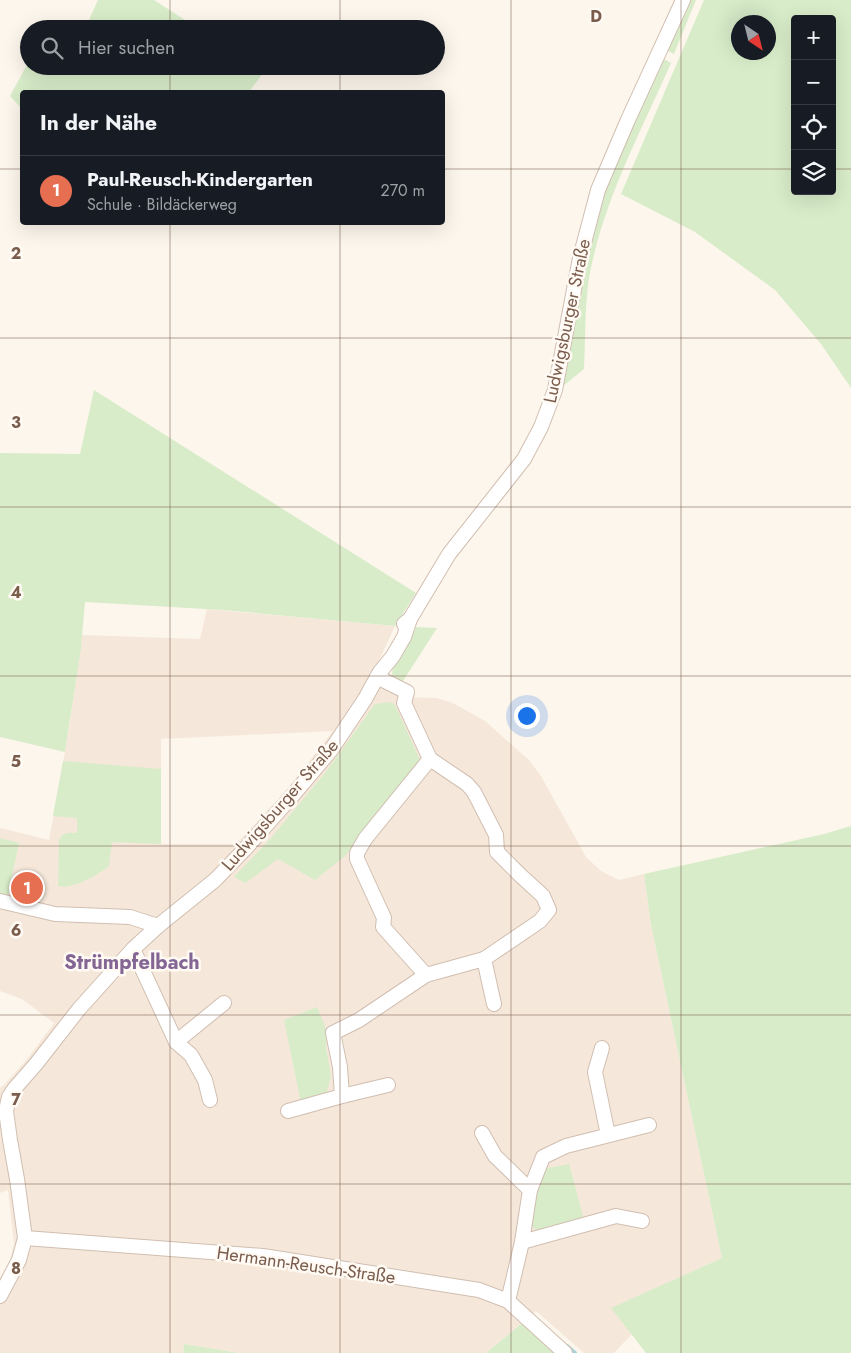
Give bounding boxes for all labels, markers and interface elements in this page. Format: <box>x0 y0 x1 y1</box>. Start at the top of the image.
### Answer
text: D <box>590 5 602 28</box>
north arrow <box>731 15 776 60</box>
map controls <box>791 15 836 195</box>
button: + <box>791 15 836 60</box>
search box <box>20 20 445 75</box>
icon: search <box>38 34 66 62</box>
text: Hier suchen <box>78 34 175 61</box>
button: − <box>791 60 836 105</box>
button: locate <box>791 105 836 150</box>
text: In der Nähe <box>40 108 157 138</box>
button: layers <box>791 150 836 195</box>
text: Paul-Reusch-Kindergarten <box>87 166 313 193</box>
text: 1 <box>52 179 60 202</box>
text: 270 m <box>381 179 425 202</box>
text: Schule · Bildäckerweg <box>87 193 237 216</box>
street label: Ludwigsburger Straße <box>537 237 597 405</box>
text: 2 <box>11 242 21 265</box>
text: 3 <box>11 411 21 434</box>
text: 4 <box>10 581 22 604</box>
your location <box>514 703 540 729</box>
street label: Ludwigsburger Straße <box>215 733 345 877</box>
text: 5 <box>11 750 21 773</box>
pin: 1 <box>11 869 43 907</box>
text: 6 <box>11 919 21 942</box>
district label: Strümpfelbach <box>64 948 200 977</box>
text: 7 <box>11 1088 21 1111</box>
street label: Hermann-Reusch-Straße <box>215 1240 397 1290</box>
text: 8 <box>11 1257 21 1280</box>

